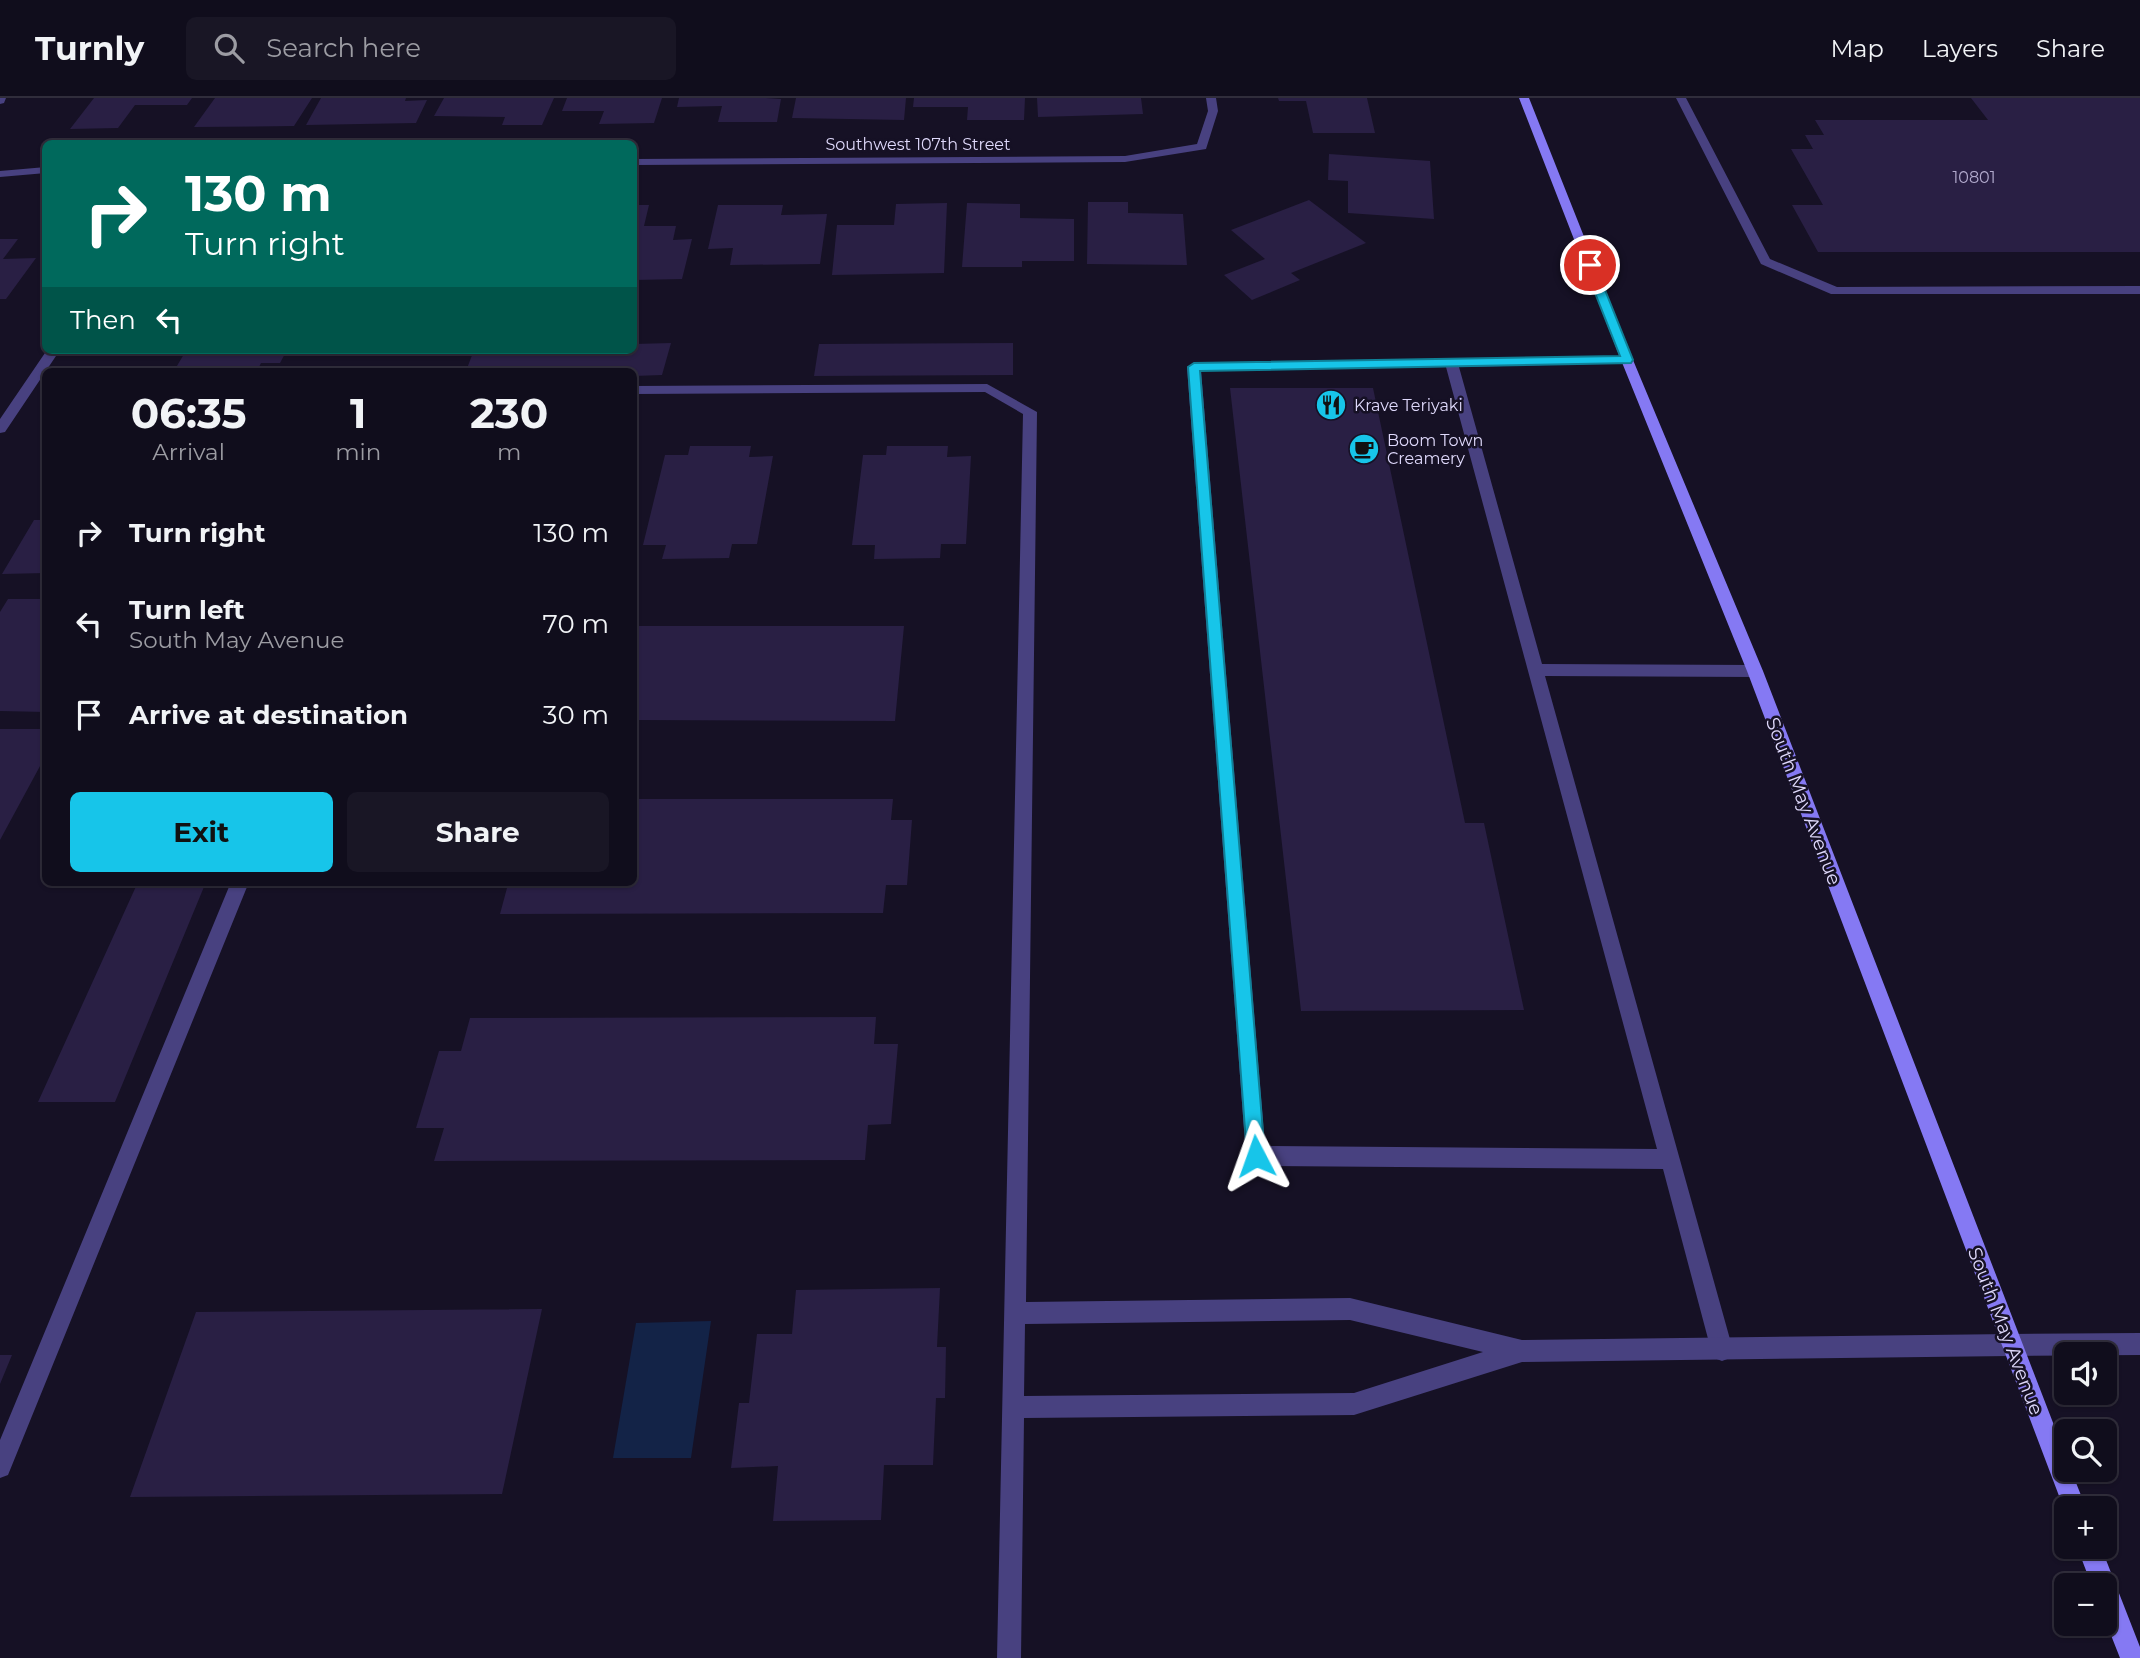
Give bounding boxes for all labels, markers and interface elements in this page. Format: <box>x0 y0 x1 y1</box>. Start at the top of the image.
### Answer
search box <box>186 17 676 80</box>
text: Turnly <box>35 28 144 68</box>
icon: search <box>210 29 248 67</box>
text: Search here <box>266 32 421 64</box>
text: Map <box>1830 34 1884 63</box>
text: Layers <box>1922 34 1998 63</box>
text: Share <box>2036 34 2105 63</box>
street label: Southwest 107th Street <box>825 135 1011 154</box>
text: 130 m <box>185 164 332 223</box>
icon: right <box>70 168 161 259</box>
house number: 10801 <box>1953 168 1995 187</box>
text: Turn right <box>185 224 345 263</box>
pin <box>1560 235 1620 295</box>
icon: arrive <box>1571 246 1609 284</box>
icon: left <box>150 301 188 339</box>
text: Then <box>70 304 136 336</box>
text: 06:35 <box>131 387 246 439</box>
text: 1 <box>350 387 366 439</box>
text: 230 <box>470 387 548 439</box>
restaurant icon: Krave Teriyaki <box>1314 388 1348 422</box>
place label: Krave Teriyaki <box>1354 396 1463 415</box>
place label: Boom Town Creamery <box>1387 431 1483 468</box>
cafe icon: Boom Town Creamery <box>1347 432 1381 466</box>
text: Arrival <box>152 438 225 466</box>
text: min <box>335 438 381 466</box>
text: m <box>497 438 521 466</box>
icon: right <box>70 514 108 552</box>
text: Turn right <box>129 517 265 549</box>
text: 130 m <box>533 517 609 549</box>
text: Turn left <box>129 594 245 626</box>
icon: left <box>70 605 108 643</box>
text: 70 m <box>543 608 609 640</box>
text: South May Avenue <box>129 626 344 654</box>
icon: arrive <box>70 696 108 734</box>
text: Arrive at destination <box>129 699 408 731</box>
text: 30 m <box>543 699 609 731</box>
street label: South May Avenue <box>1761 714 1846 888</box>
button: Exit <box>70 792 333 872</box>
button: Share <box>347 792 609 872</box>
position arrow <box>1219 1119 1293 1193</box>
street label: South May Avenue <box>1963 1244 2048 1418</box>
map controls <box>2054 1342 2117 1636</box>
button: sound <box>2054 1342 2117 1405</box>
button: search <box>2054 1419 2117 1482</box>
button: + <box>2054 1496 2117 1559</box>
button: − <box>2054 1573 2117 1636</box>

